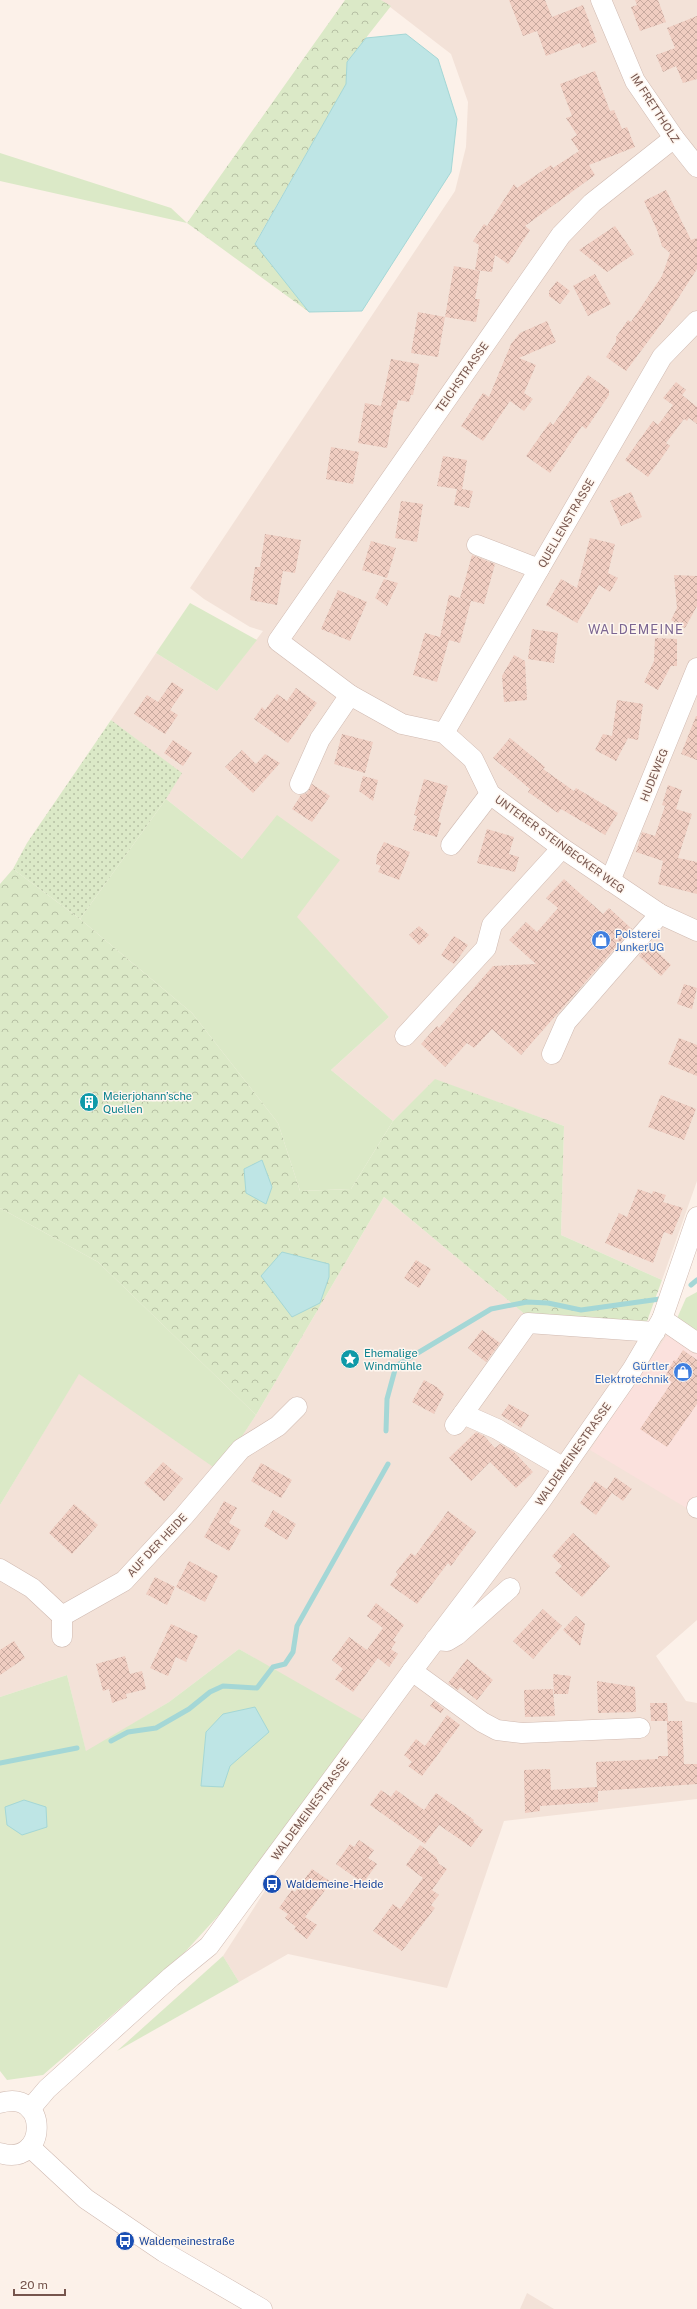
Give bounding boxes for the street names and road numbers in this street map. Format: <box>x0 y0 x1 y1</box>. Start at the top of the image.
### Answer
street label: IM FRETTHOLZ <box>628 71 682 145</box>
street label: TEICHSTRASSE <box>433 339 491 414</box>
street label: QUELLENSTRASSE <box>536 476 597 570</box>
street label: HUDEWEG <box>638 747 670 803</box>
street label: UNTERER STEINBECKER WEG <box>493 793 627 895</box>
street label: WALDEMEINESTRASSE <box>533 1400 613 1508</box>
street label: AUF DER HEIDE <box>125 1511 189 1579</box>
street label: WALDEMEINESTRASSE <box>269 1755 351 1862</box>

